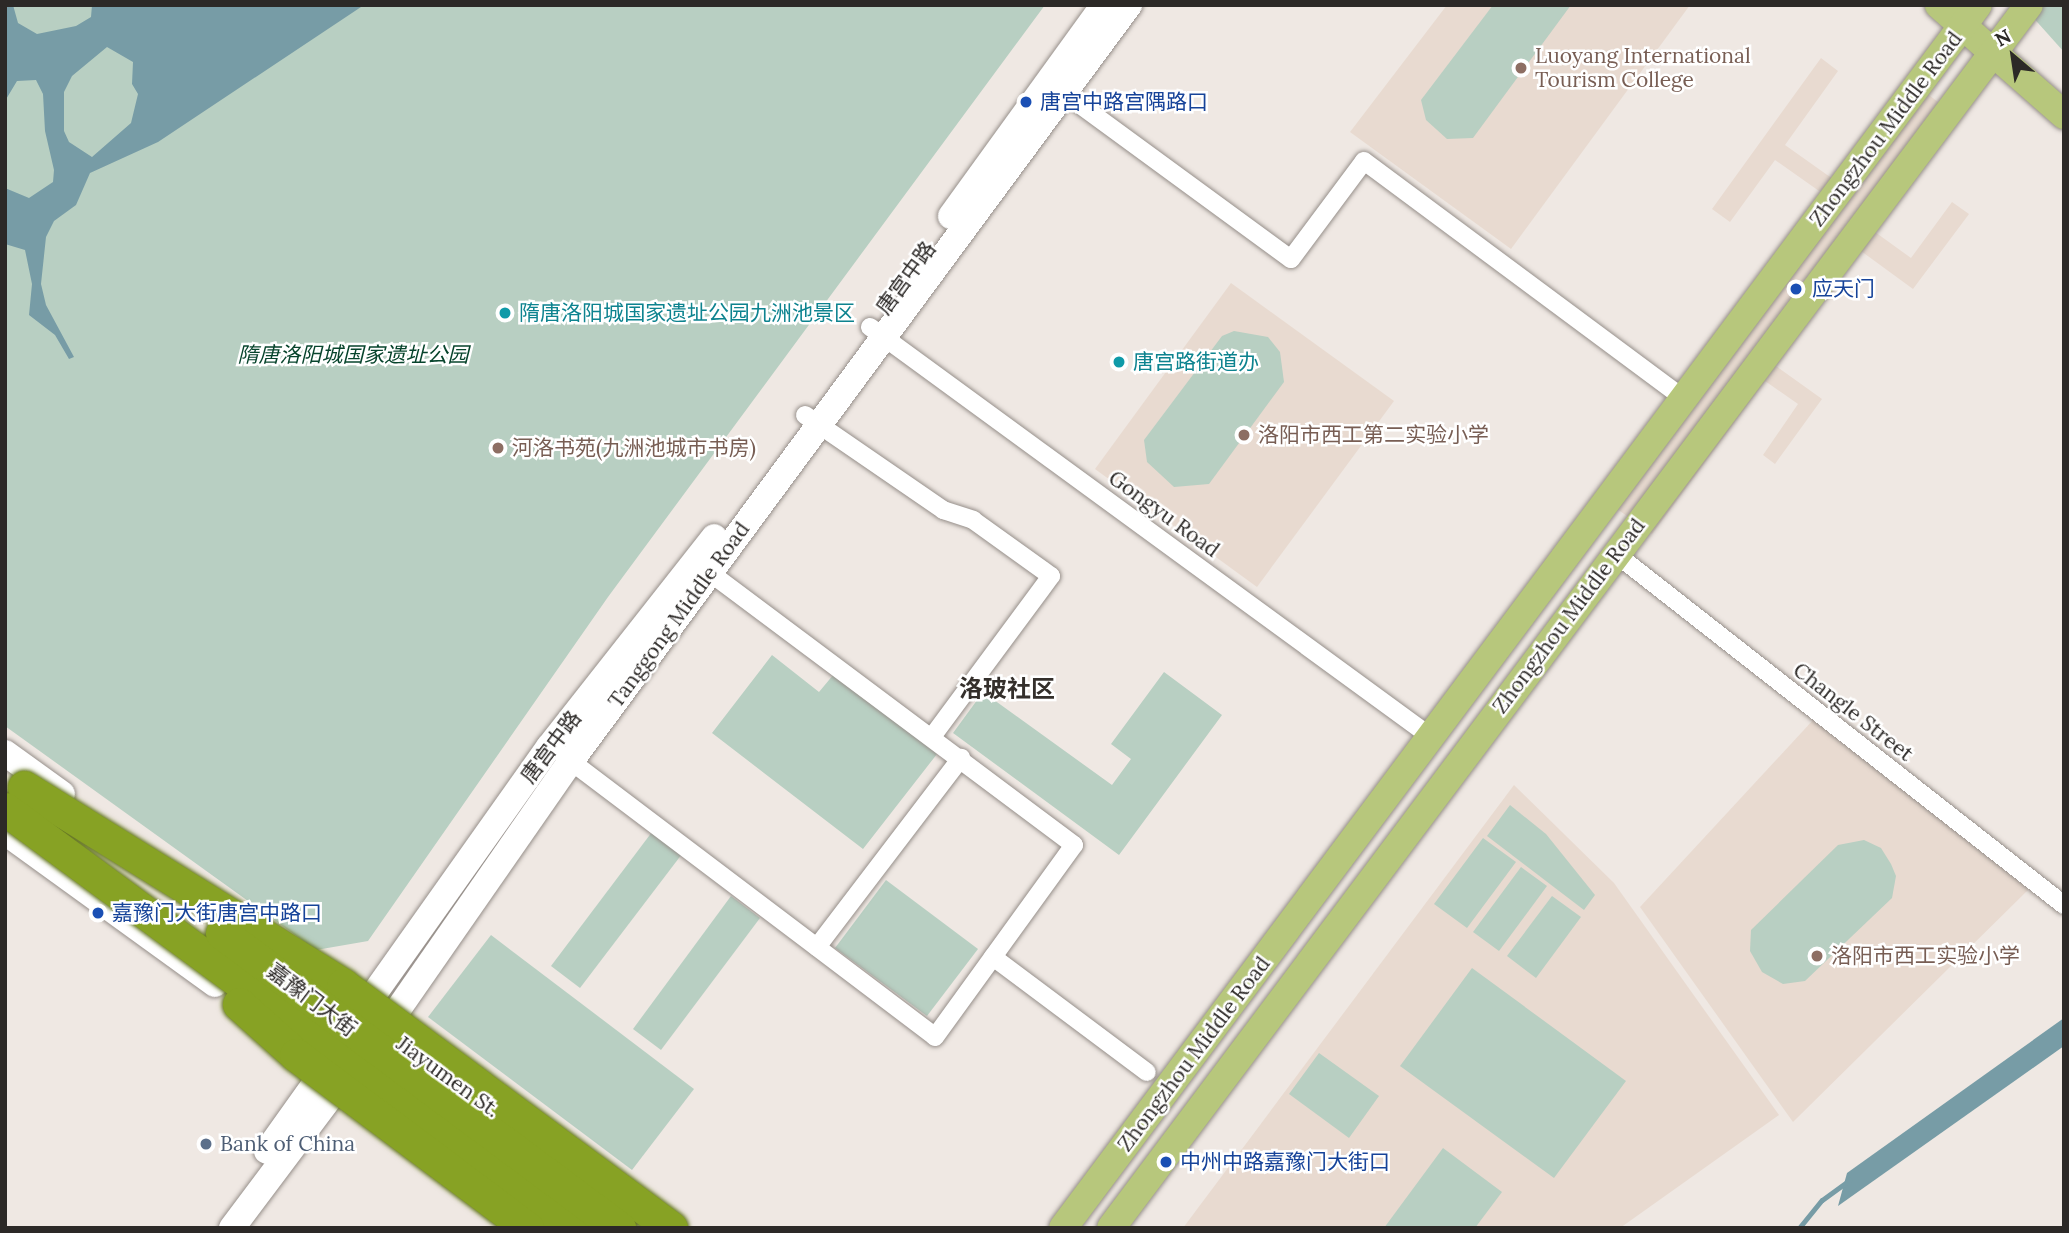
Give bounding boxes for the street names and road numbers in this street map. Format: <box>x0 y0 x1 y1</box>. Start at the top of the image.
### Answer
street label: Zhongzhou Middle Road <box>1805 27 1967 231</box>
street label: 唐宫中路 <box>871 237 941 319</box>
street label: Gongyu Road <box>1104 465 1224 563</box>
street label: Zhongzhou Middle Road <box>1488 514 1650 718</box>
street label: Tanggong Middle Road <box>603 517 755 713</box>
street label: Changle Street <box>1788 657 1918 767</box>
street label: 唐宫中路 <box>516 706 586 788</box>
street label: Zhongzhou Middle Road <box>1113 952 1275 1156</box>
street label: 嘉豫门大街 <box>262 958 362 1042</box>
street label: Jiayumen St. <box>391 1031 505 1123</box>

